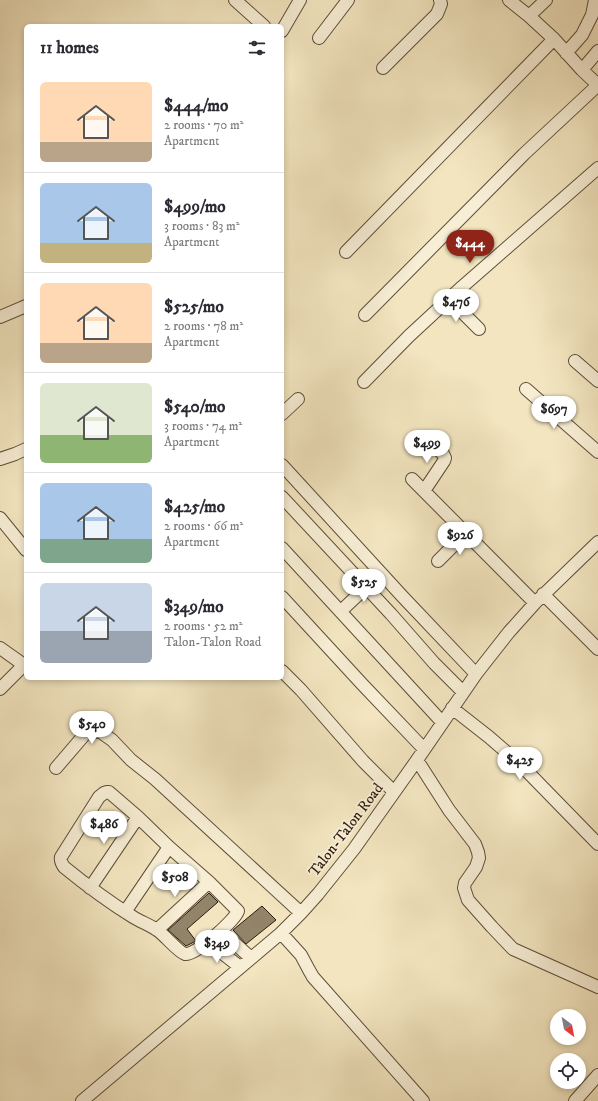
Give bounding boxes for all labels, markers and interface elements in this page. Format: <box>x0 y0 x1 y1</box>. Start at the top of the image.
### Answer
text: 11 homes <box>40 37 99 59</box>
icon: filters <box>246 37 268 59</box>
text: $444/mo <box>164 95 228 117</box>
icon: home <box>72 98 120 146</box>
text: 2 rooms · 70 m² <box>164 117 244 133</box>
text: Apartment <box>164 133 219 149</box>
text: $499/mo <box>164 196 226 218</box>
icon: home <box>72 199 120 247</box>
text: 3 rooms · 83 m² <box>164 218 240 234</box>
pin: $444 <box>446 230 494 264</box>
text: Apartment <box>164 234 219 250</box>
text: $444 <box>455 235 485 251</box>
pin: $476 <box>432 289 480 323</box>
text: $476 <box>442 294 470 310</box>
text: $525/mo <box>164 296 224 318</box>
icon: home <box>72 299 120 347</box>
text: 2 rooms · 78 m² <box>164 318 243 334</box>
text: Apartment <box>164 334 219 350</box>
text: $540/mo <box>164 396 225 418</box>
pin: $697 <box>530 396 578 430</box>
icon: home <box>72 399 120 447</box>
text: $697 <box>540 401 568 417</box>
text: 3 rooms · 74 m² <box>164 418 242 434</box>
pin: $499 <box>403 430 451 464</box>
text: Apartment <box>164 434 219 450</box>
text: $499 <box>413 435 441 451</box>
text: $425/mo <box>164 496 225 518</box>
icon: home <box>72 499 120 547</box>
text: 2 rooms · 66 m² <box>164 518 243 534</box>
pin: $926 <box>436 522 484 556</box>
text: $926 <box>447 527 473 543</box>
text: Apartment <box>164 534 219 550</box>
pin: $525 <box>340 569 388 603</box>
text: $525 <box>351 574 377 590</box>
text: $349/mo <box>164 596 224 618</box>
icon: home <box>72 599 120 647</box>
text: 2 rooms · 52 m² <box>164 618 243 634</box>
text: Talon-Talon Road <box>164 634 261 650</box>
pin: $540 <box>68 711 116 745</box>
text: $540 <box>78 716 106 732</box>
pin: $425 <box>496 747 544 781</box>
text: $425 <box>506 752 534 768</box>
street label: Talon-Talon Road <box>305 779 388 881</box>
pin: $486 <box>80 811 128 845</box>
text: $486 <box>90 816 118 832</box>
pin: $508 <box>151 864 199 898</box>
text: $508 <box>161 869 189 885</box>
pin: $349 <box>193 930 241 964</box>
text: $349 <box>204 935 230 951</box>
north arrow <box>550 1009 586 1045</box>
map controls <box>550 1009 586 1089</box>
button: locate <box>550 1053 586 1089</box>

